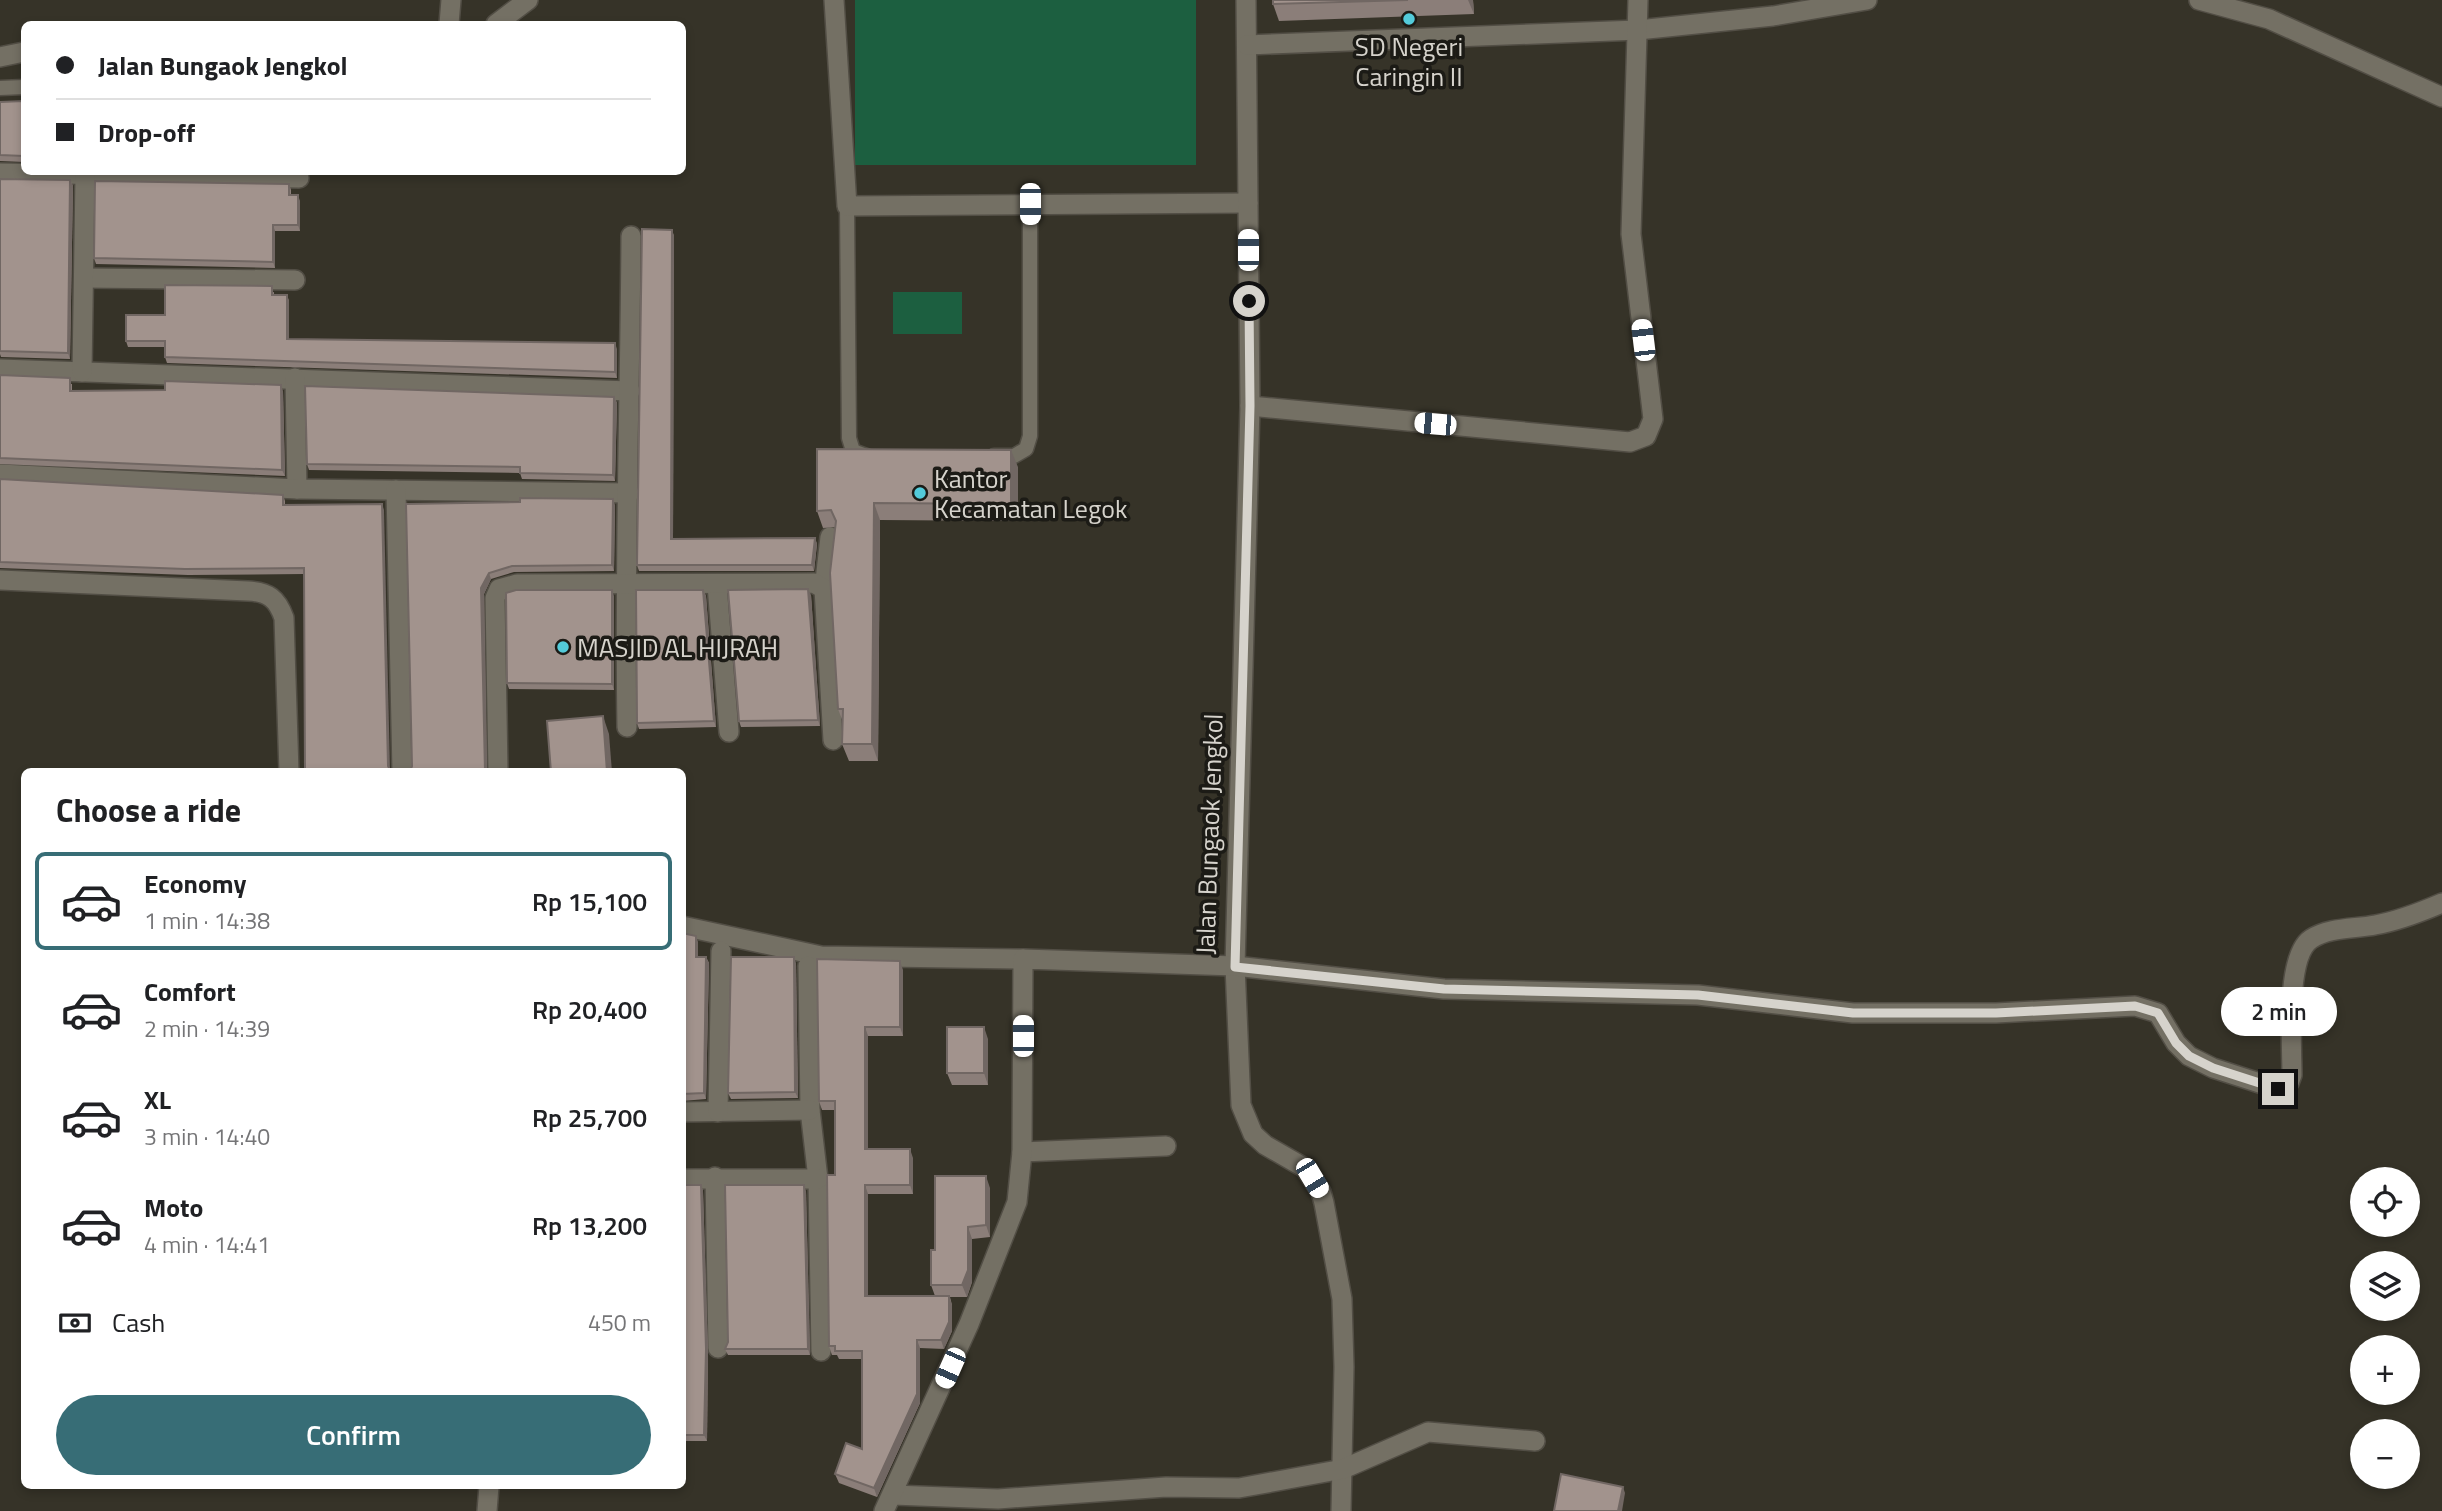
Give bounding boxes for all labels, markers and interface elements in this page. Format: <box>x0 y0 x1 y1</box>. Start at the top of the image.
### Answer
marker: SD Negeri Caringin II <box>1401 11 1417 27</box>
place label: SD Negeri Caringin II <box>1355 27 1463 96</box>
text: Jalan Bungaok Jengkol <box>98 46 348 85</box>
text: Drop-off <box>98 113 195 152</box>
car <box>1020 183 1041 225</box>
car <box>1238 229 1259 271</box>
route start <box>1233 285 1265 317</box>
car <box>1631 318 1656 362</box>
car <box>1414 412 1457 436</box>
place label: Kantor Kecamatan Legok <box>934 459 1128 528</box>
marker: Kantor Kecamatan Legok <box>912 485 928 501</box>
place label: MASJID AL HIJRAH <box>577 628 778 667</box>
marker: MASJID AL HIJRAH <box>555 639 571 655</box>
street label: Jalan Bungaok Jengkol <box>1185 713 1233 955</box>
text: Choose a ride <box>56 786 241 834</box>
text: Economy <box>144 864 246 903</box>
icon: car <box>60 870 123 933</box>
text: Rp 15,100 <box>532 882 647 921</box>
text: 1 min · 14:38 <box>144 903 270 938</box>
text: Comfort <box>144 972 236 1011</box>
icon: car <box>60 978 123 1041</box>
callout: 2 min <box>2220 988 2336 1036</box>
text: Rp 20,400 <box>532 990 647 1029</box>
text: 2 min <box>2251 994 2307 1029</box>
text: 2 min · 14:39 <box>144 1011 270 1046</box>
car <box>1013 1015 1034 1057</box>
route end <box>2262 1073 2294 1105</box>
text: XL <box>144 1080 171 1119</box>
icon: car <box>60 1086 123 1149</box>
text: Rp 25,700 <box>532 1098 647 1137</box>
text: 3 min · 14:40 <box>144 1119 270 1154</box>
car <box>1293 1155 1332 1201</box>
map controls <box>2350 1167 2420 1489</box>
button: locate <box>2350 1167 2420 1237</box>
text: Moto <box>144 1188 203 1227</box>
icon: car <box>60 1194 123 1257</box>
text: Rp 13,200 <box>532 1206 647 1245</box>
text: 4 min · 14:41 <box>144 1227 270 1262</box>
button: layers <box>2350 1251 2420 1321</box>
text: Cash <box>112 1303 165 1342</box>
icon: cash <box>56 1304 94 1342</box>
text: 450 m <box>588 1305 651 1340</box>
button: + <box>2350 1335 2420 1405</box>
car <box>932 1345 969 1391</box>
button: Confirm <box>56 1395 651 1475</box>
button: − <box>2350 1419 2420 1489</box>

